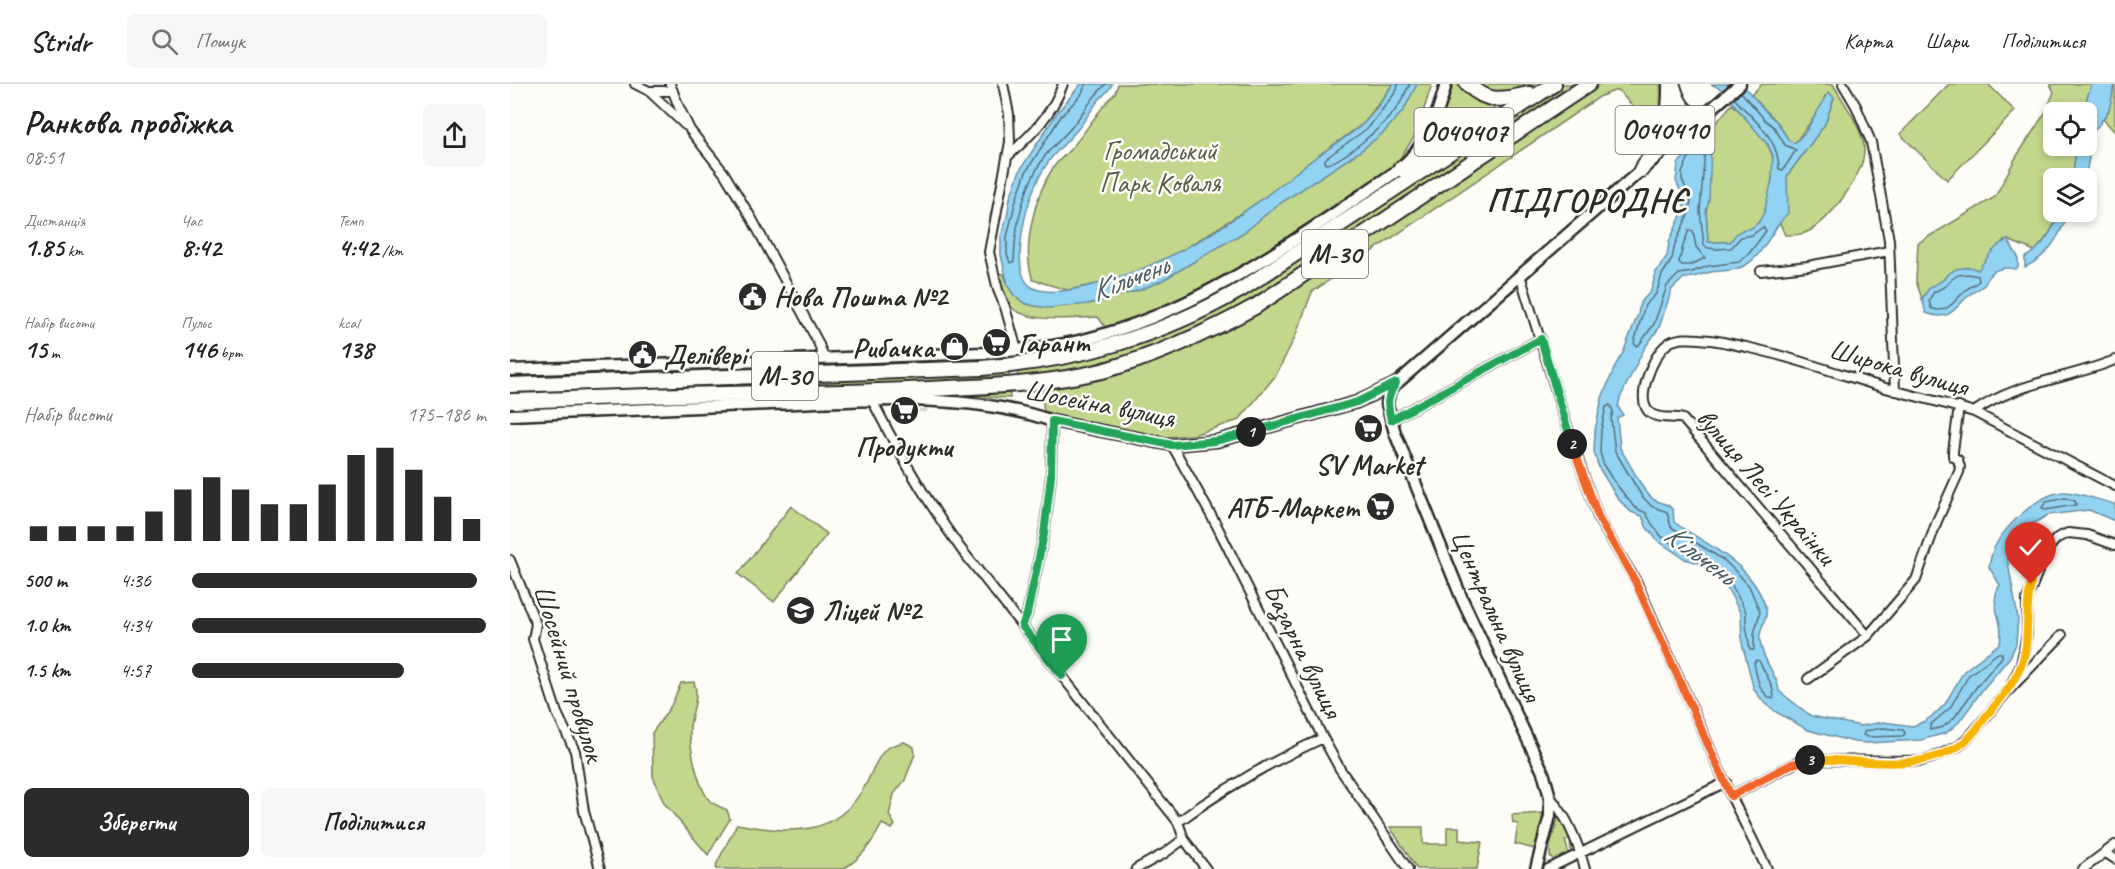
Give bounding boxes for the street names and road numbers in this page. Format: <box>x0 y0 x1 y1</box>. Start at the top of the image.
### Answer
road number: О040410 <box>1616 106 1714 154</box>
road number: О040407 <box>1414 108 1514 156</box>
road number: М-30 <box>1302 230 1368 278</box>
street label: Широка вулиця <box>1826 331 1974 405</box>
road number: М-30 <box>752 352 818 400</box>
street label: Шосейна вулиця <box>1022 372 1179 435</box>
street label: вулиця Лесі Українки <box>1689 401 1845 573</box>
street label: Центральна вулиця <box>1443 524 1551 709</box>
street label: Базарна вулиця <box>1255 577 1352 726</box>
street label: Шосейний провулок <box>526 581 614 768</box>

